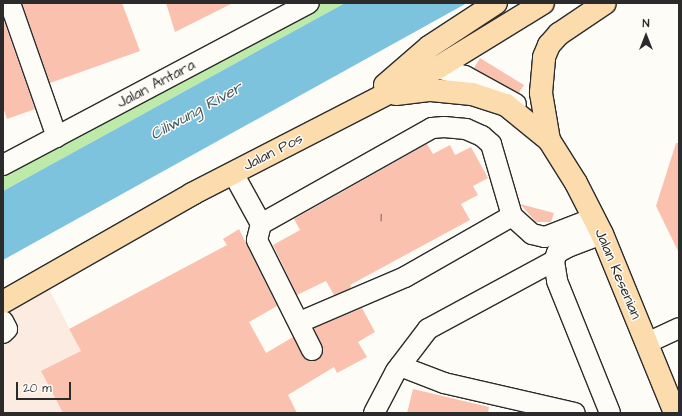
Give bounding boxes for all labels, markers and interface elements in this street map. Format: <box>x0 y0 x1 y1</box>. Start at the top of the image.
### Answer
north arrow <box>626 16 666 56</box>
text: N <box>643 16 649 31</box>
street label: Jalan Antara <box>114 56 198 112</box>
water label: Ciliwung River <box>147 78 245 144</box>
street label: Jalan Pos <box>240 129 306 175</box>
house number: 1 <box>380 209 382 225</box>
street label: Jalan Kesenian <box>591 226 645 322</box>
scale bar <box>18 374 73 400</box>
text: 20 m <box>23 380 52 397</box>

